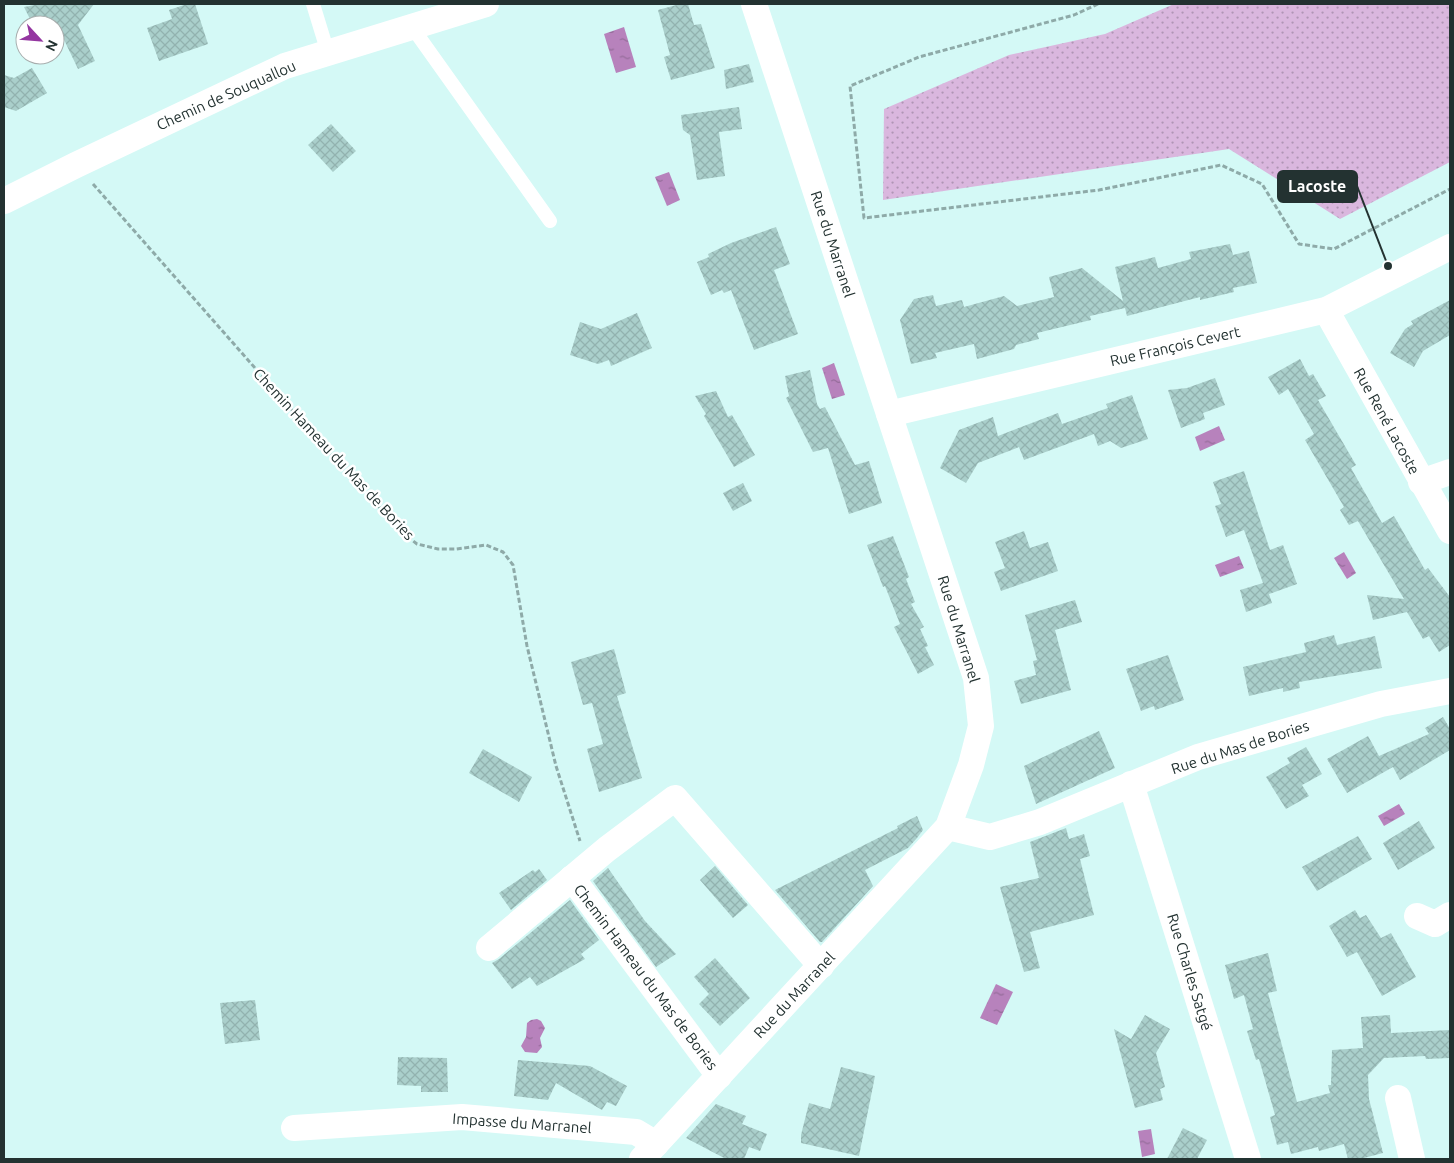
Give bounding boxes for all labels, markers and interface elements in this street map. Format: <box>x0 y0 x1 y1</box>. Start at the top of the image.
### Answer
north arrow <box>15 15 65 65</box>
text: N <box>42 37 61 54</box>
street label: Chemin de Souquallou <box>154 57 298 133</box>
callout: Lacoste <box>1278 171 1357 202</box>
text: Lacoste <box>1288 177 1346 195</box>
street label: Rue du Marranel <box>808 189 858 299</box>
street label: Rue François Cevert <box>1108 323 1242 369</box>
street label: Chemin Hameau du Mas de Bories <box>250 365 418 543</box>
street label: Rue René Lacoste <box>1351 365 1423 477</box>
street label: Rue du Marranel <box>935 573 983 685</box>
street label: Rue du Mas de Bories <box>1169 717 1311 777</box>
street label: Chemin Hameau du Mas de Bories <box>571 881 721 1073</box>
street label: Rue Charles Satgé <box>1164 912 1216 1032</box>
street label: Rue du Marranel <box>750 949 838 1041</box>
street label: Impasse du Marranel <box>452 1110 592 1136</box>

